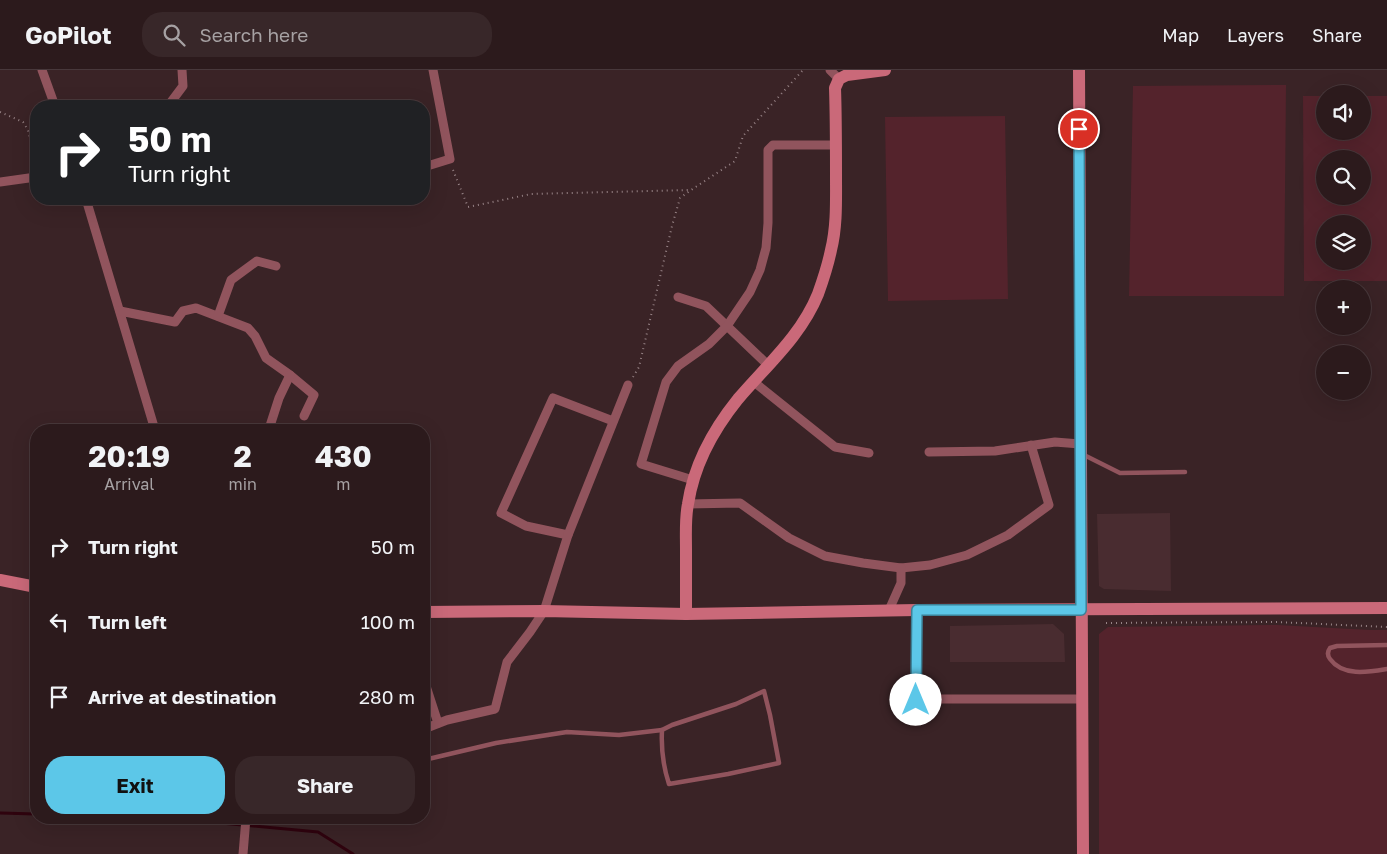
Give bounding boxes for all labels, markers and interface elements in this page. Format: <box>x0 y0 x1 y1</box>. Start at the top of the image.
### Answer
search box <box>142 12 492 57</box>
text: GoPilot <box>25 20 112 49</box>
icon: search <box>160 21 188 49</box>
text: Search here <box>200 23 308 46</box>
text: Map <box>1162 24 1199 46</box>
text: Layers <box>1227 24 1284 46</box>
text: Share <box>1312 24 1362 46</box>
map controls <box>1316 85 1371 400</box>
button: sound <box>1316 85 1371 140</box>
pin <box>1058 108 1100 150</box>
icon: arrive <box>1065 115 1093 143</box>
text: 50 m <box>128 118 211 160</box>
icon: right <box>45 120 110 185</box>
button: search <box>1316 150 1371 205</box>
text: Turn right <box>128 160 231 187</box>
button: layers <box>1316 215 1371 270</box>
button: + <box>1316 280 1371 335</box>
button: − <box>1316 345 1371 400</box>
text: 20:19 <box>88 438 170 474</box>
text: 2 <box>233 438 252 474</box>
text: 430 <box>315 438 372 474</box>
text: Arrival <box>104 474 154 494</box>
text: min <box>229 474 257 494</box>
text: m <box>336 474 350 494</box>
icon: right <box>45 533 73 561</box>
text: Turn right <box>88 535 178 558</box>
text: 50 m <box>371 535 415 558</box>
icon: left <box>45 608 73 636</box>
text: Turn left <box>88 610 167 633</box>
text: 100 m <box>361 610 415 633</box>
position arrow <box>889 673 941 725</box>
icon: arrive <box>45 683 73 711</box>
text: Arrive at destination <box>88 685 276 708</box>
text: 280 m <box>359 685 415 708</box>
button: Exit <box>45 756 225 814</box>
button: Share <box>235 756 415 814</box>

